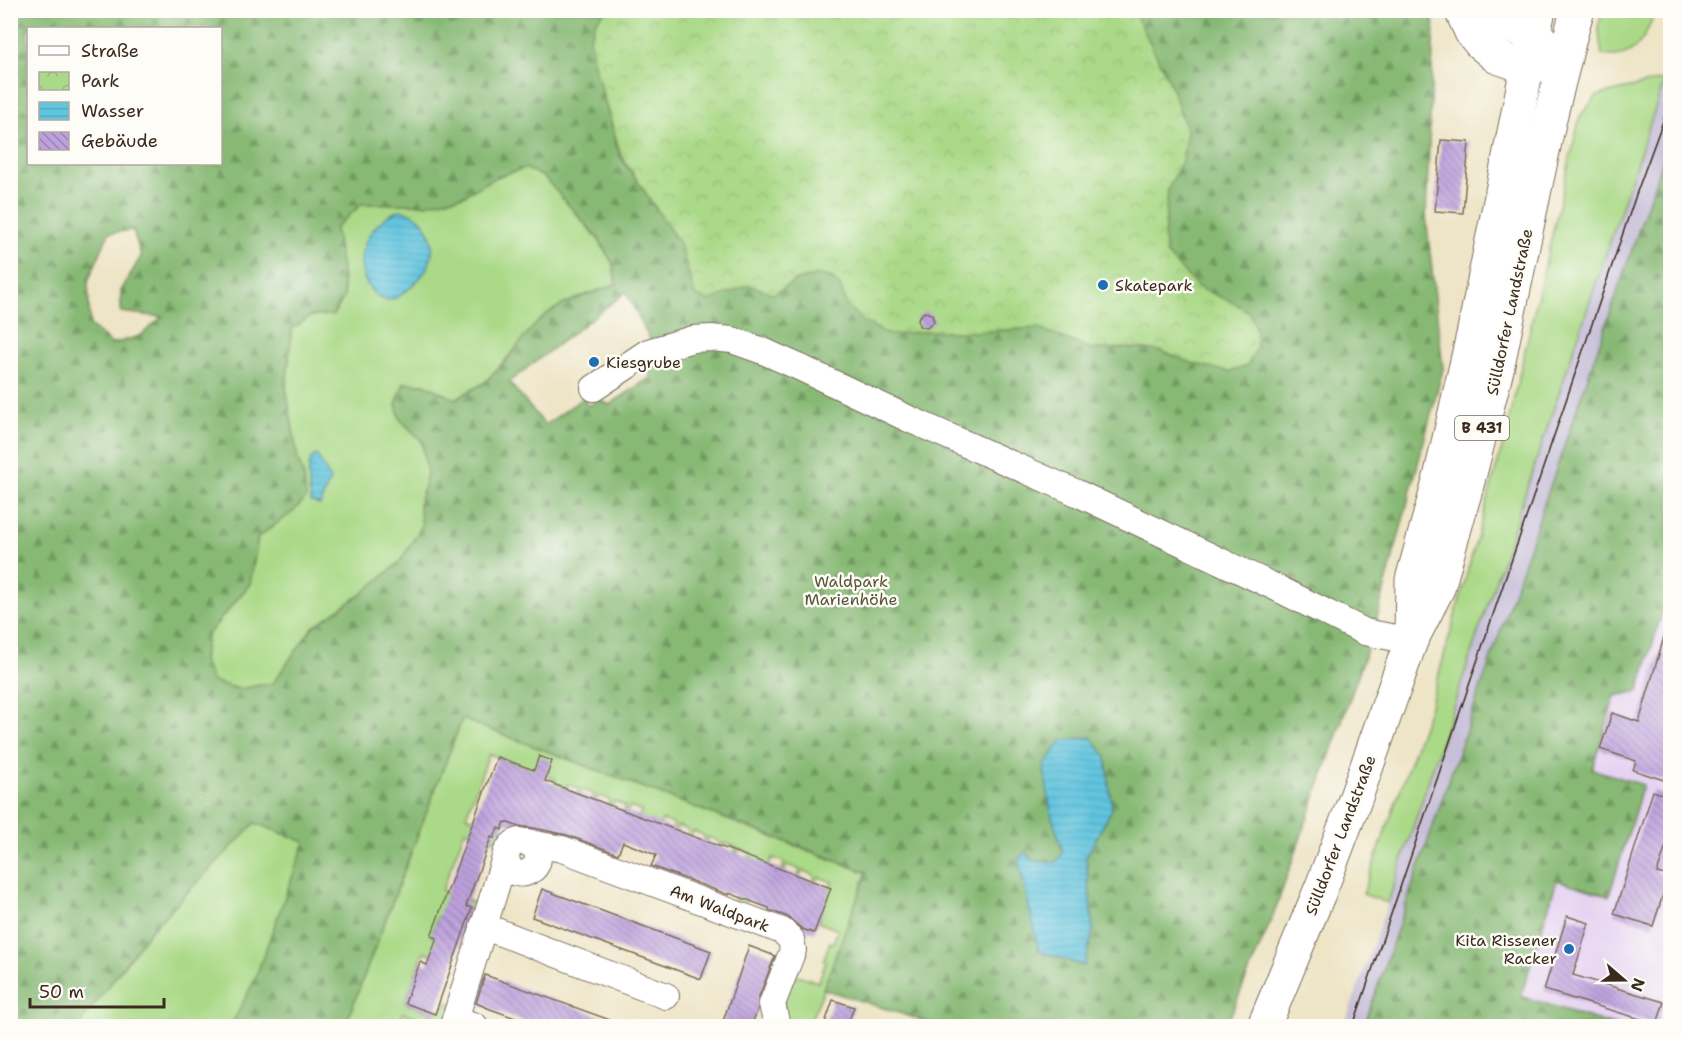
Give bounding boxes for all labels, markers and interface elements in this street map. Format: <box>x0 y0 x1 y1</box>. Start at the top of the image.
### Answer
legend <box>27 27 222 165</box>
text: Straße <box>81 39 139 63</box>
text: Park <box>81 69 120 93</box>
text: Wasser <box>81 99 144 123</box>
text: Gebäude <box>81 129 158 153</box>
street label: Sülldorfer Landstraße <box>1482 227 1537 397</box>
place label: Skatepark <box>1115 275 1193 296</box>
marker: Skatepark <box>1096 278 1110 292</box>
place label: Kiesgrube <box>606 352 681 373</box>
marker: Kiesgrube <box>587 355 601 369</box>
road number: B 431 <box>1455 416 1509 440</box>
park label: Waldpark Marienhöhe <box>804 571 898 610</box>
street label: Sülldorfer Landstraße <box>1300 752 1381 918</box>
street label: Am Waldpark <box>667 880 773 937</box>
place label: Kita Rissener Racker <box>1455 930 1557 969</box>
marker: Kita Rissener Racker <box>1562 942 1576 956</box>
north arrow <box>1594 950 1654 1010</box>
scale bar <box>30 971 164 1009</box>
text: N <box>1626 975 1650 995</box>
text: 50 m <box>39 980 84 1004</box>

